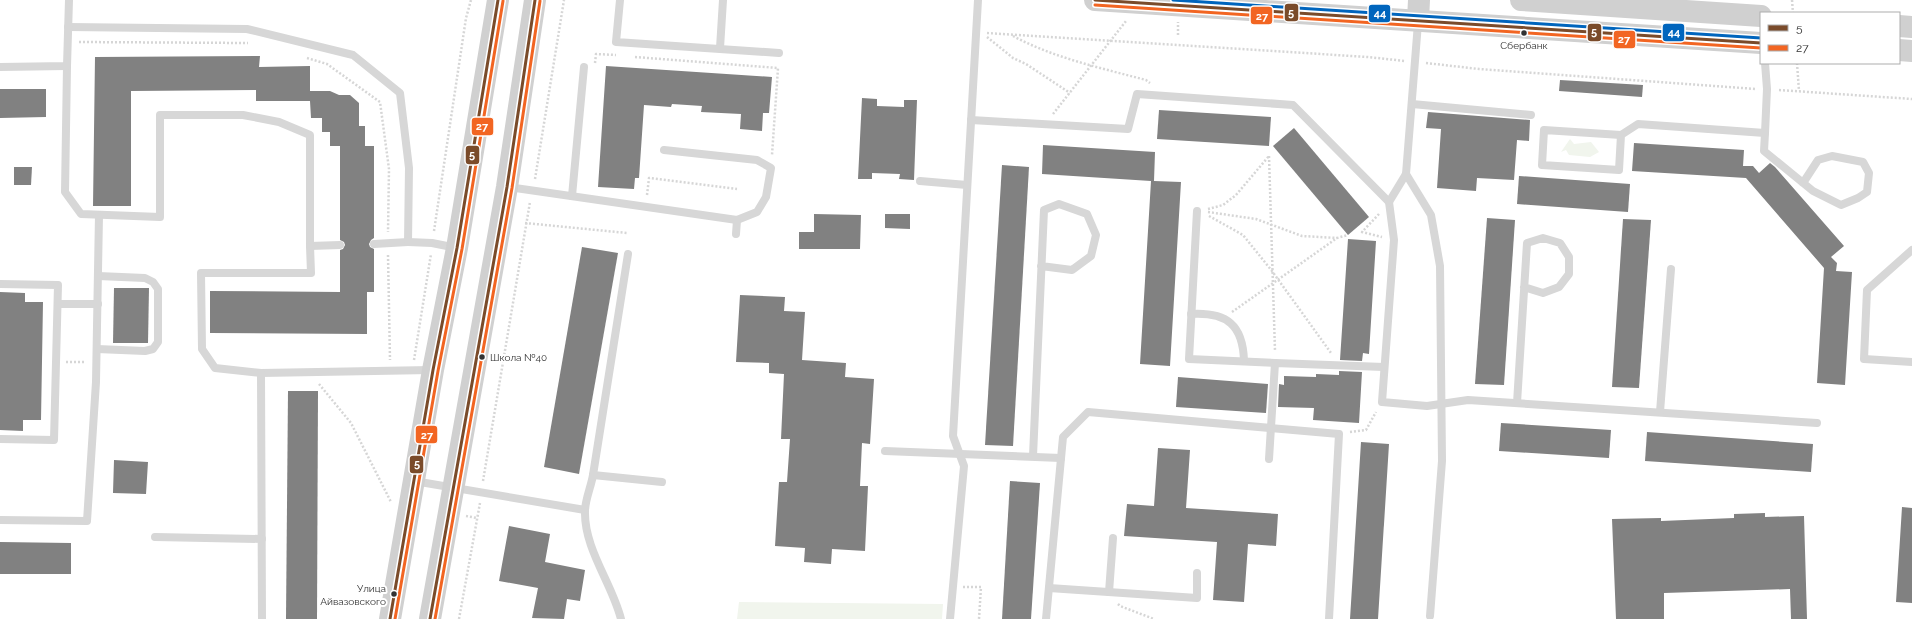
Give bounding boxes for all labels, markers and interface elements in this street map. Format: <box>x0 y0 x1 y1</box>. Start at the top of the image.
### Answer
line badge: 5 <box>1284 3 1299 22</box>
line badge: 44 <box>1368 4 1391 23</box>
line badge: 27 <box>1250 6 1273 25</box>
text: 5 <box>1288 7 1294 20</box>
text: 44 <box>1374 7 1386 20</box>
text: 27 <box>1256 10 1269 23</box>
legend <box>1760 12 1900 64</box>
text: 5 <box>1796 21 1803 35</box>
line badge: 5 <box>1587 23 1602 42</box>
line badge: 44 <box>1662 23 1685 42</box>
text: 5 <box>1591 26 1597 39</box>
text: 44 <box>1668 26 1680 39</box>
marker: Сбербанк <box>1519 28 1529 38</box>
line badge: 27 <box>1613 30 1636 49</box>
text: 27 <box>1618 33 1631 46</box>
place label: Сбербанк <box>1500 40 1548 51</box>
text: 27 <box>1796 41 1809 55</box>
line badge: 27 <box>471 117 494 136</box>
text: 27 <box>476 120 489 133</box>
line badge: 5 <box>465 145 480 165</box>
text: 5 <box>469 149 475 162</box>
marker: Школа №40 <box>477 352 487 362</box>
place label: Школа №40 <box>490 352 547 363</box>
line badge: 27 <box>415 425 438 444</box>
text: 27 <box>421 429 434 442</box>
line badge: 5 <box>409 455 424 474</box>
text: 5 <box>414 458 420 471</box>
place label: Улица Айвазовского <box>320 583 386 607</box>
marker: Улица Айвазовского <box>389 589 399 599</box>

